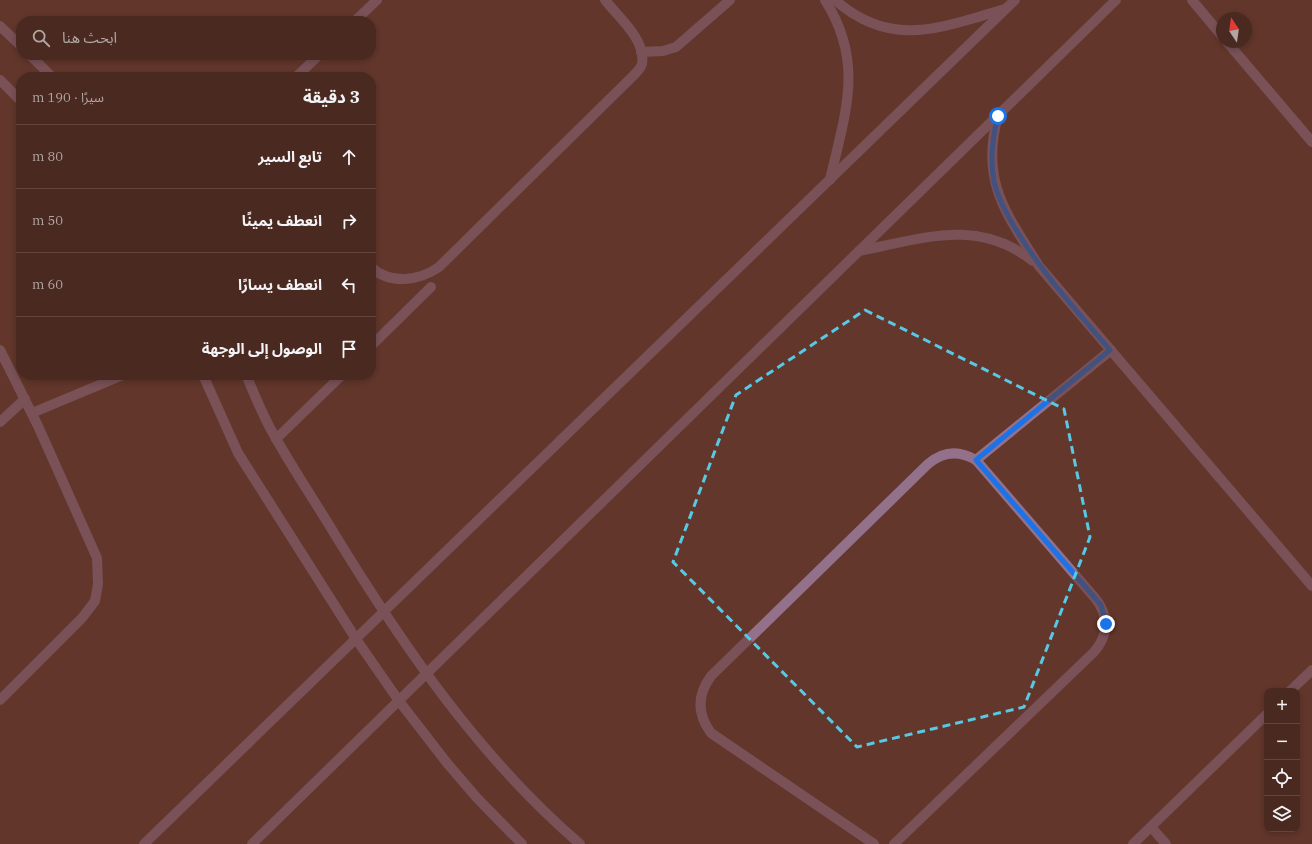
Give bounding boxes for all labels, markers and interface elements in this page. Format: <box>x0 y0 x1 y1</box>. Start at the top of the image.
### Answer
north arrow <box>1216 12 1252 48</box>
search box <box>16 16 376 60</box>
icon: search <box>30 27 52 49</box>
text: ابحث هنا <box>62 28 117 47</box>
text: 3 دقيقة <box>303 86 360 108</box>
text: سيرًا · 190 m <box>32 89 104 106</box>
route start <box>989 107 1007 125</box>
icon: ahead <box>338 146 360 168</box>
text: تابع السير <box>258 147 322 166</box>
text: 80 m <box>32 148 63 165</box>
icon: right <box>338 210 360 232</box>
text: انعطف يمينًا <box>242 211 322 230</box>
text: 50 m <box>32 212 63 229</box>
icon: left <box>338 274 360 296</box>
text: انعطف يسارًا <box>238 275 322 294</box>
text: 60 m <box>32 276 63 293</box>
icon: arrive <box>338 338 360 360</box>
text: الوصول إلى الوجهة <box>202 339 322 358</box>
route end <box>1097 615 1115 633</box>
map controls <box>1264 688 1300 832</box>
button: + <box>1264 688 1300 724</box>
button: − <box>1264 724 1300 760</box>
button: locate <box>1264 760 1300 796</box>
button: layers <box>1264 796 1300 832</box>

